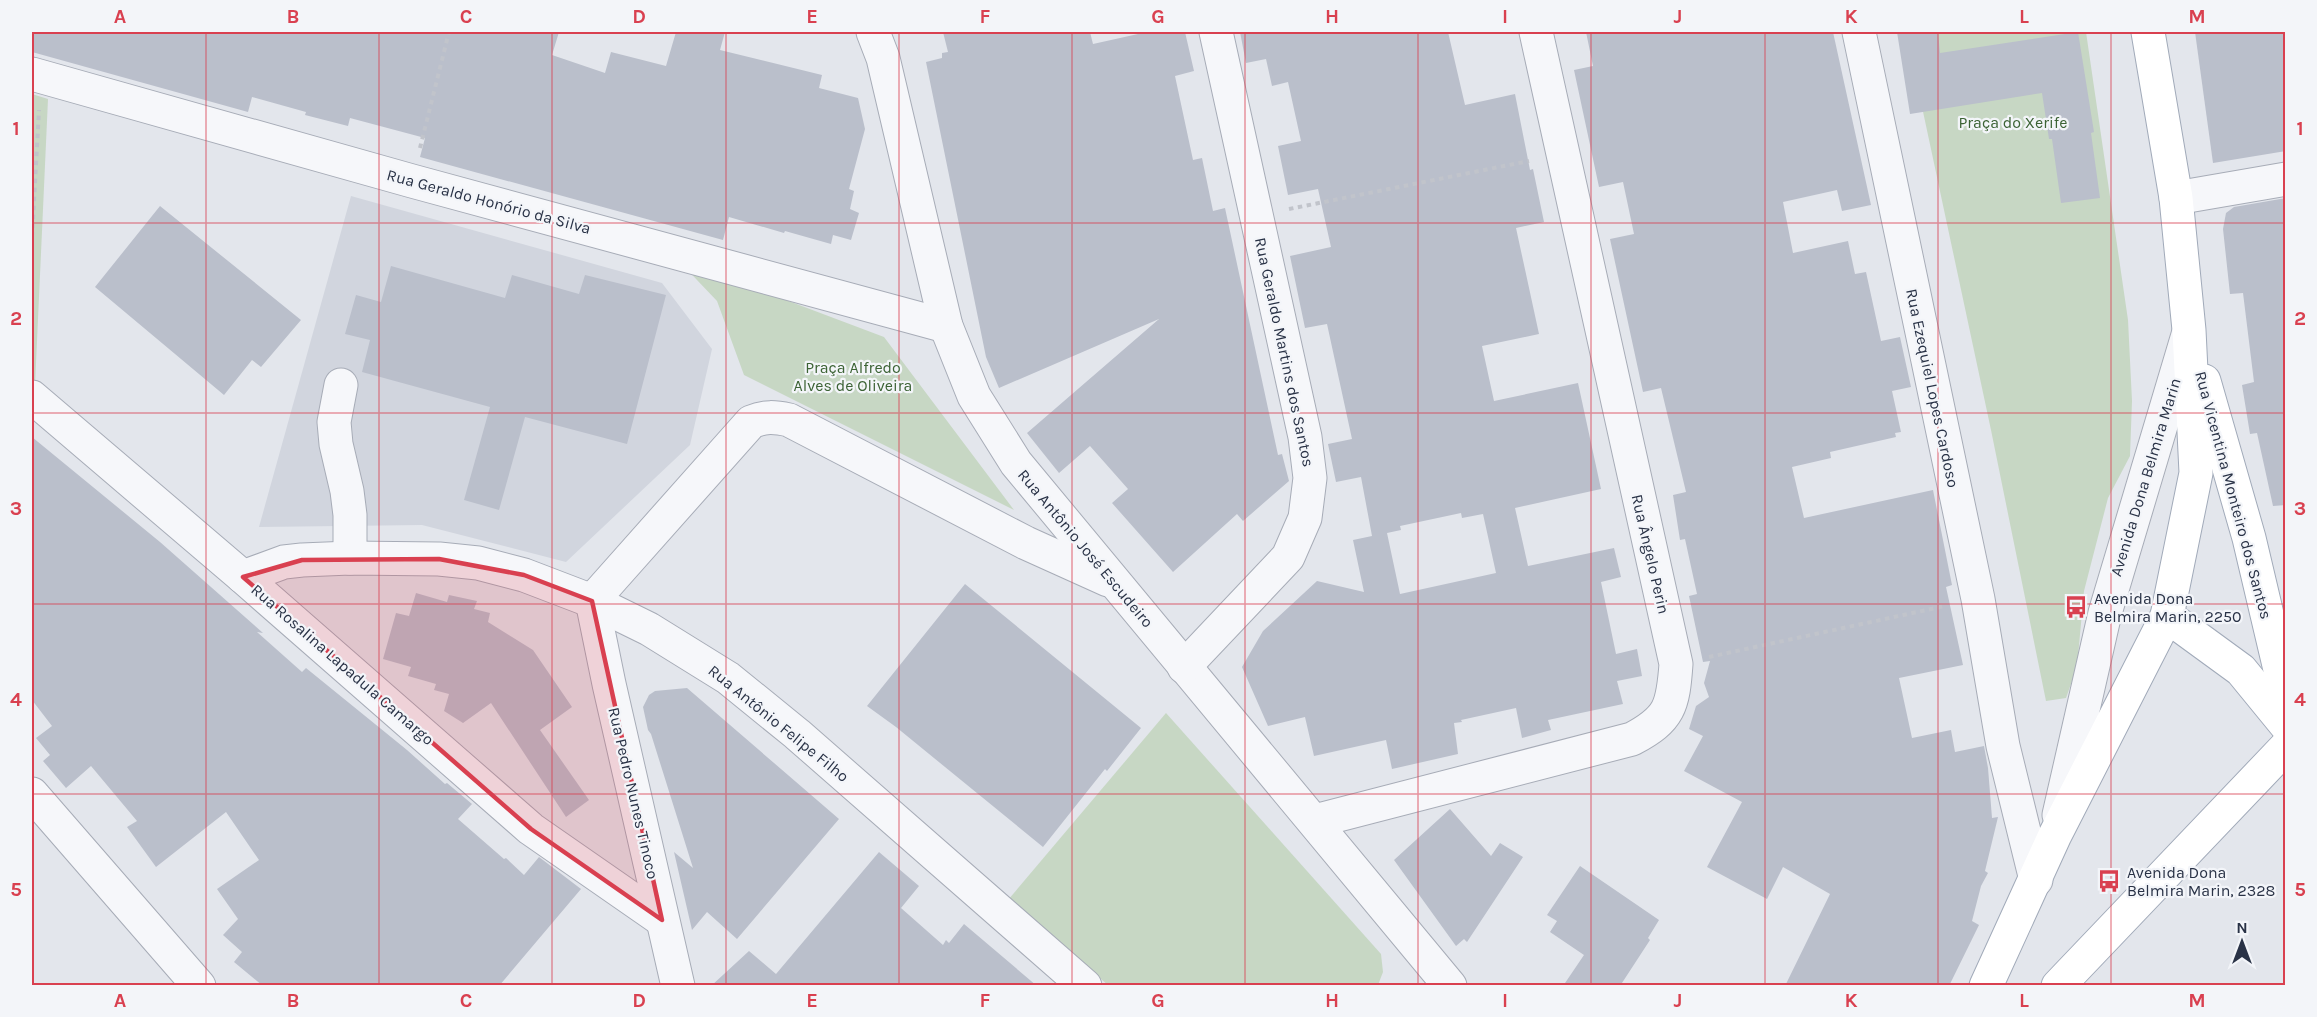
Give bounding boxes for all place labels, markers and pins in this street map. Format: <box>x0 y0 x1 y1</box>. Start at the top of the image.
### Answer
place label: Avenida Dona Belmira Marin, 2250 <box>2094 589 2242 626</box>
bus stop icon: Avenida Dona Belmira Marin, 2250 <box>2063 594 2089 620</box>
place label: Avenida Dona Belmira Marin, 2328 <box>2127 863 2275 900</box>
bus stop icon: Avenida Dona Belmira Marin, 2328 <box>2096 868 2122 894</box>

